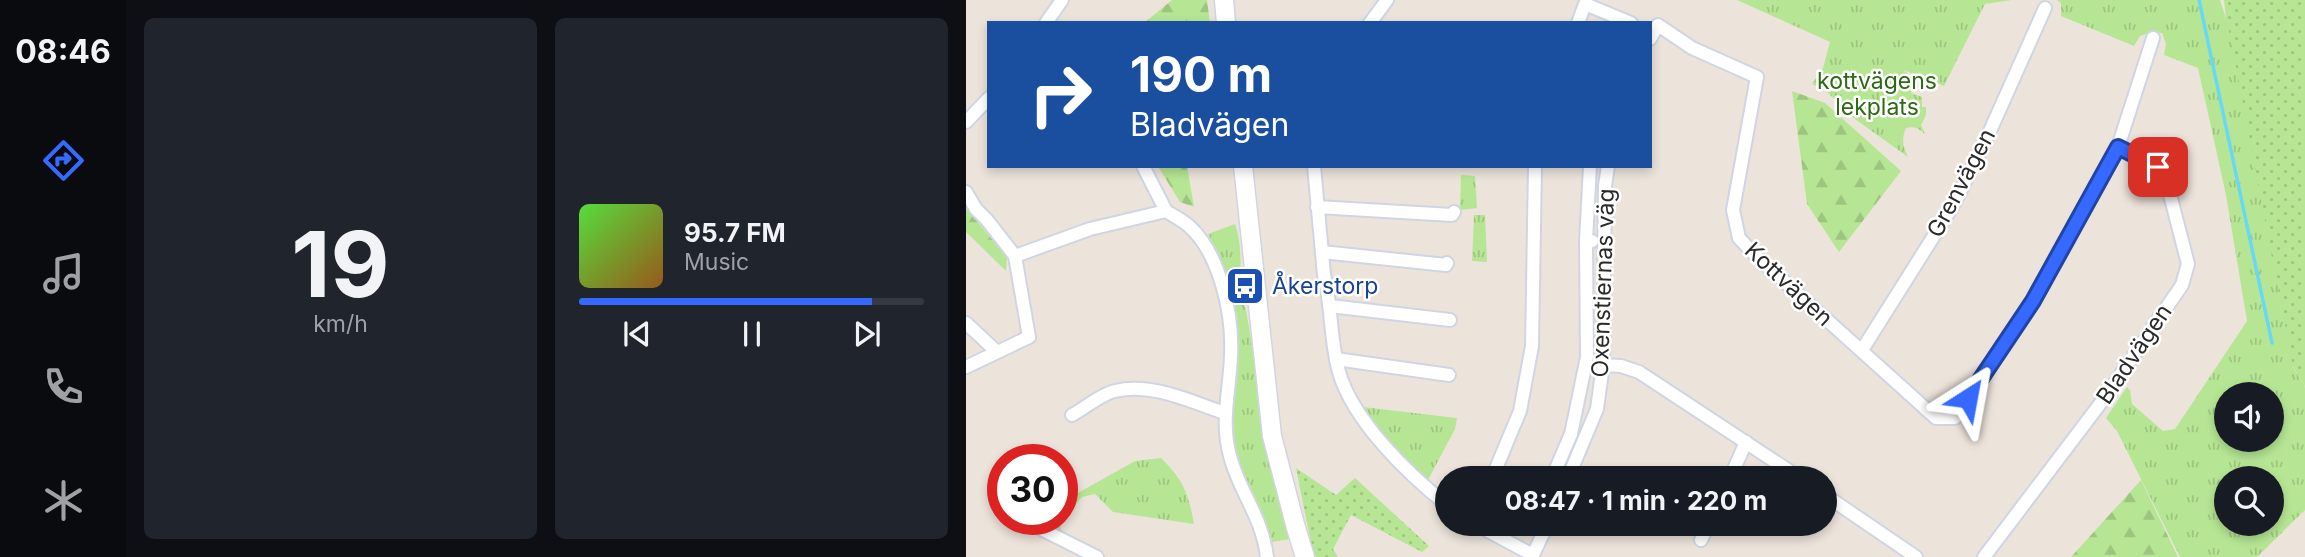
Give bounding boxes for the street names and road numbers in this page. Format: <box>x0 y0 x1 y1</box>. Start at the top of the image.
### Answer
street label: Grenvägen <box>1921 124 2001 242</box>
street label: Oxenstiernas väg <box>1586 188 1620 378</box>
street label: Kottvägen <box>1739 236 1839 332</box>
street label: Bladvägen <box>2090 299 2178 409</box>

